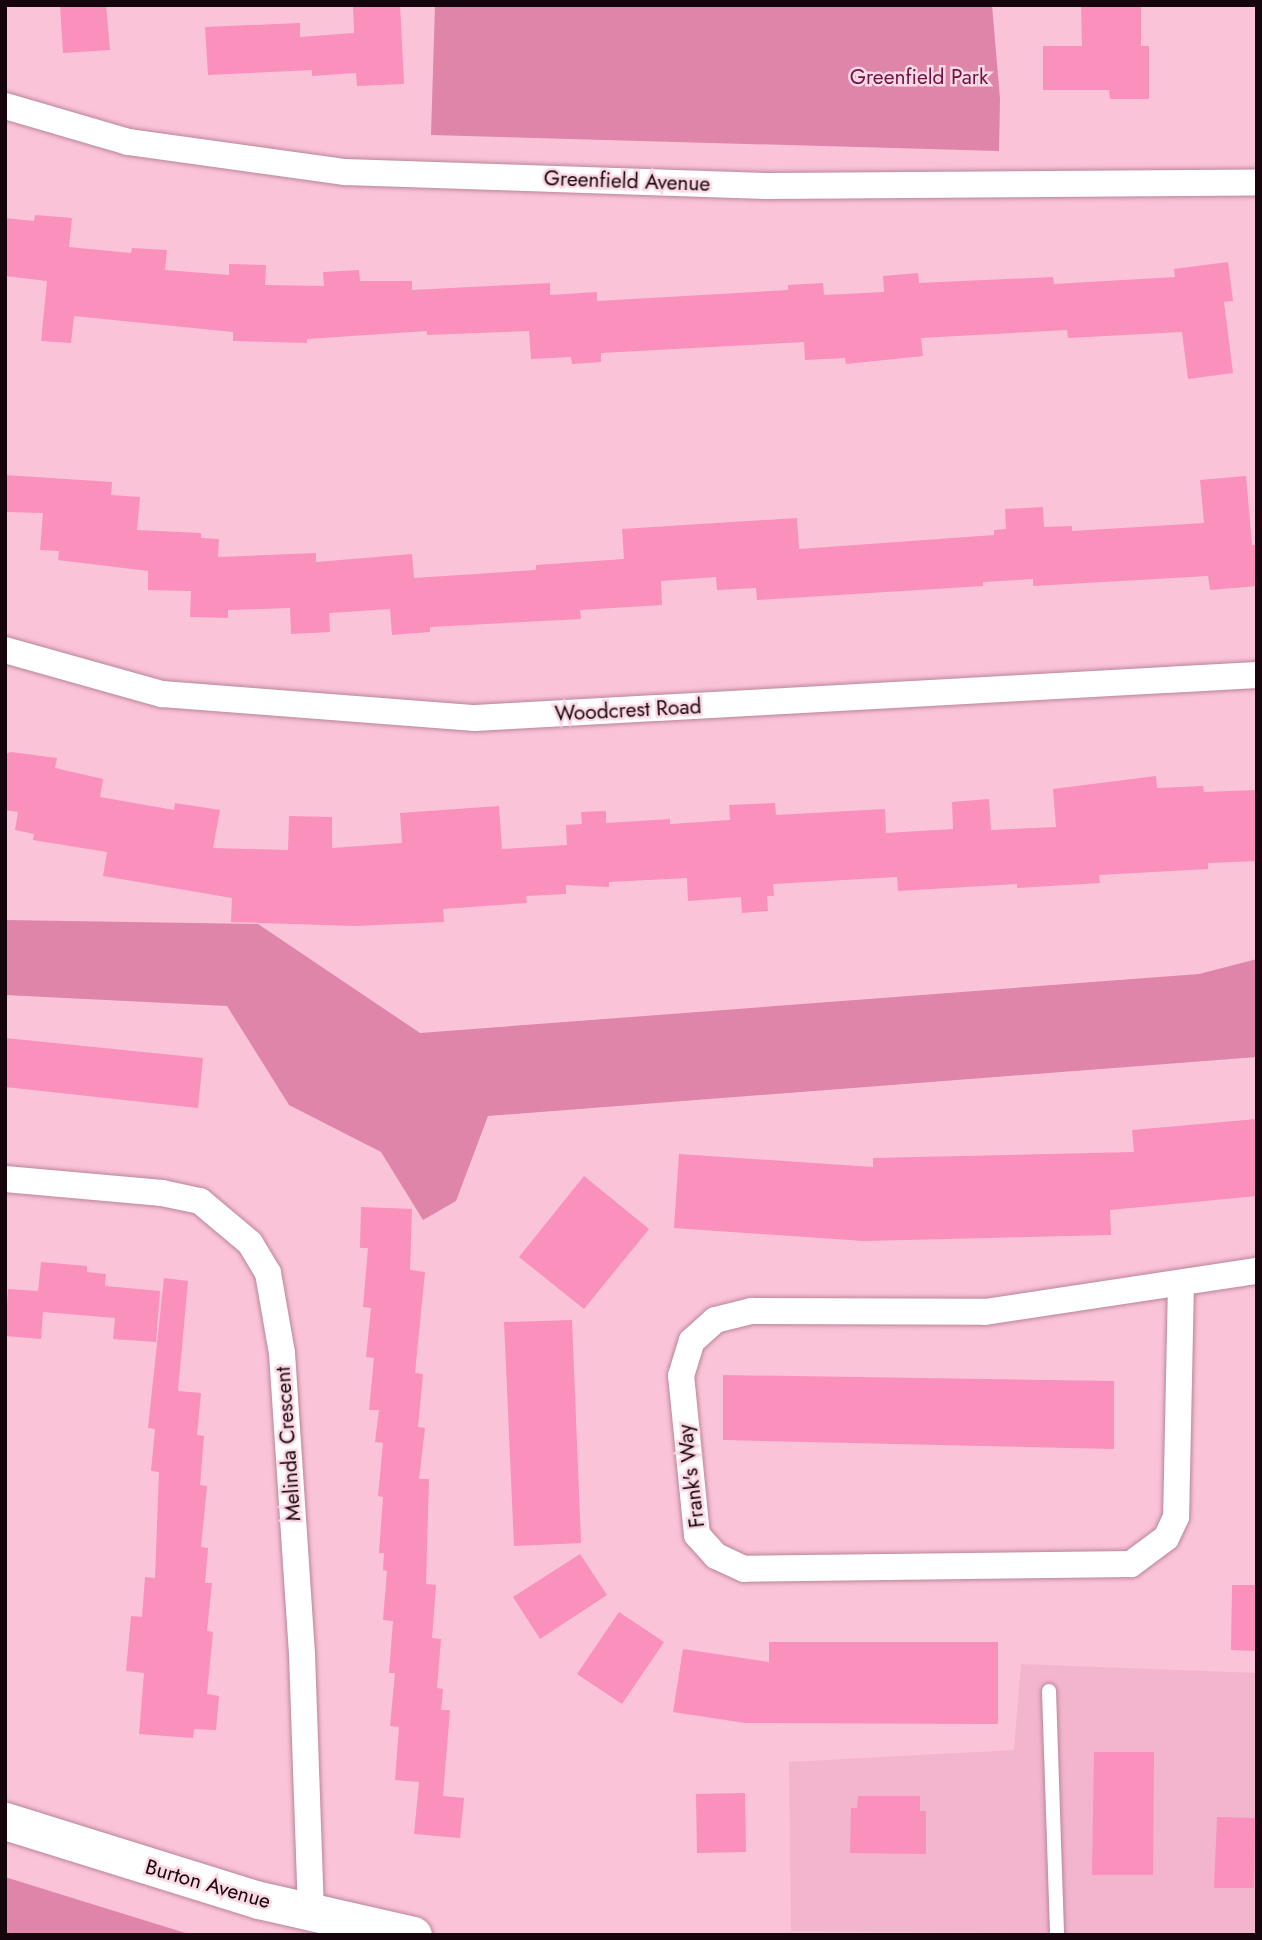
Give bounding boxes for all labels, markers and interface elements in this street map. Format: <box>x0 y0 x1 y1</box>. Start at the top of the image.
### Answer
park label: Greenfield Park <box>850 64 988 90</box>
street label: Greenfield Avenue <box>543 166 711 196</box>
street label: Woodcrest Road <box>554 694 702 726</box>
street label: Melinda Crescent <box>270 1366 306 1522</box>
street label: Frank's Way <box>672 1423 710 1529</box>
street label: Burton Avenue <box>142 1854 274 1914</box>

